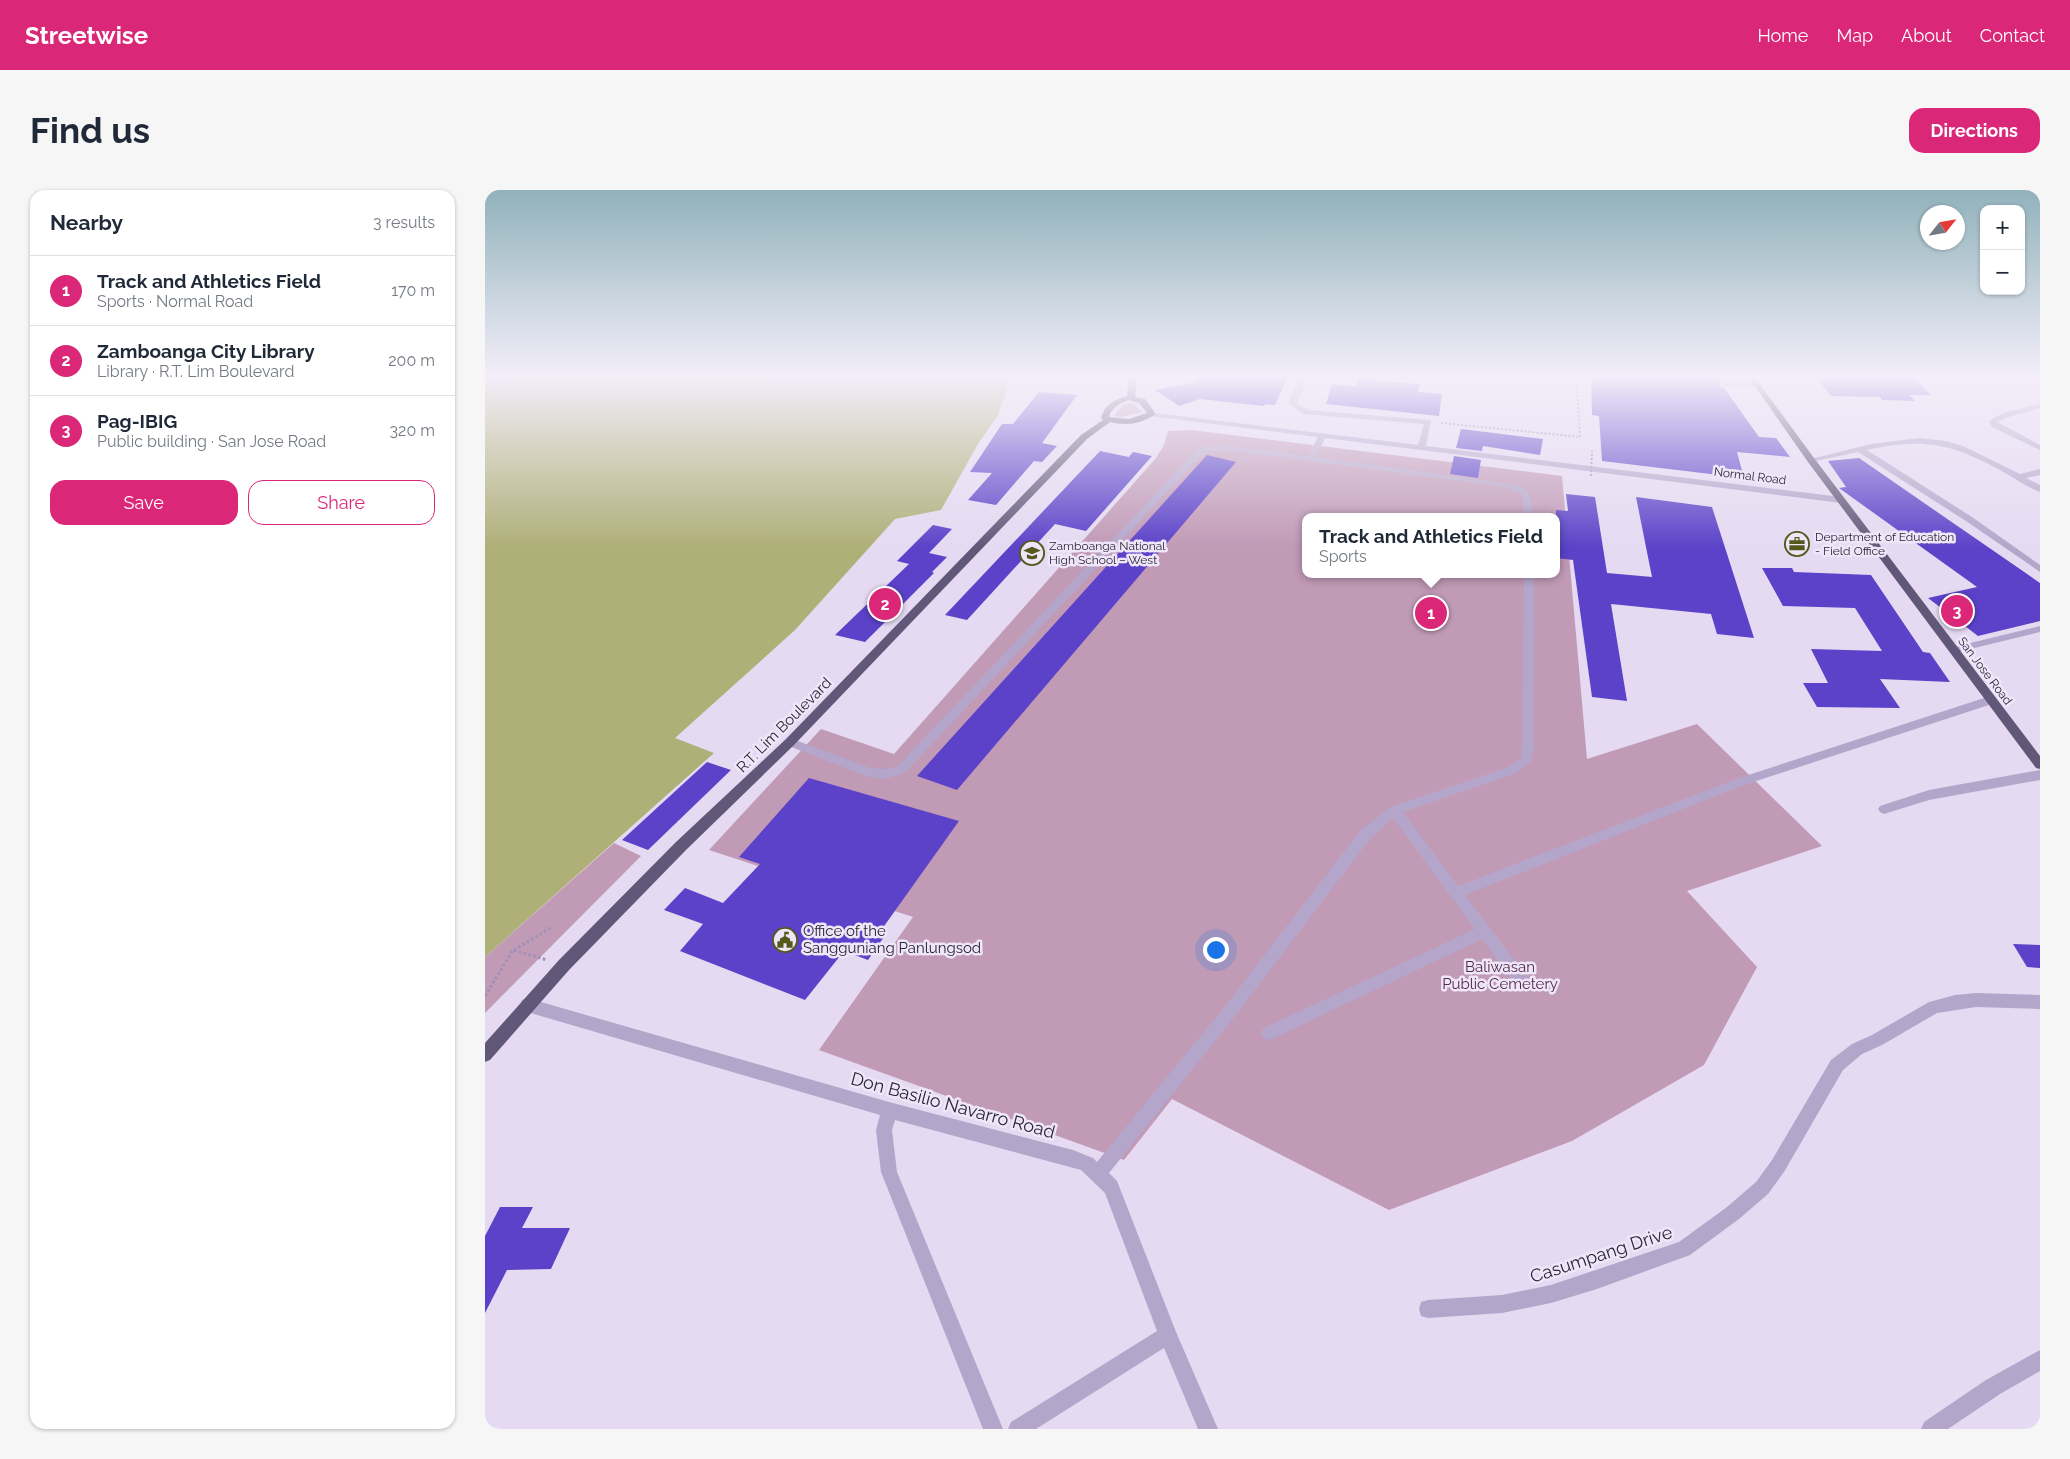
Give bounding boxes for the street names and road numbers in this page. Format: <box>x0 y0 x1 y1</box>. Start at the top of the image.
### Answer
street label: Normal Road <box>1713 465 1787 487</box>
street label: San Jose Road <box>1955 634 2015 708</box>
street label: R.T. Lim Boulevard <box>733 674 835 776</box>
street label: Don Basilio Navarro Road <box>849 1068 1057 1142</box>
street label: Casumpang Drive <box>1527 1221 1675 1287</box>

